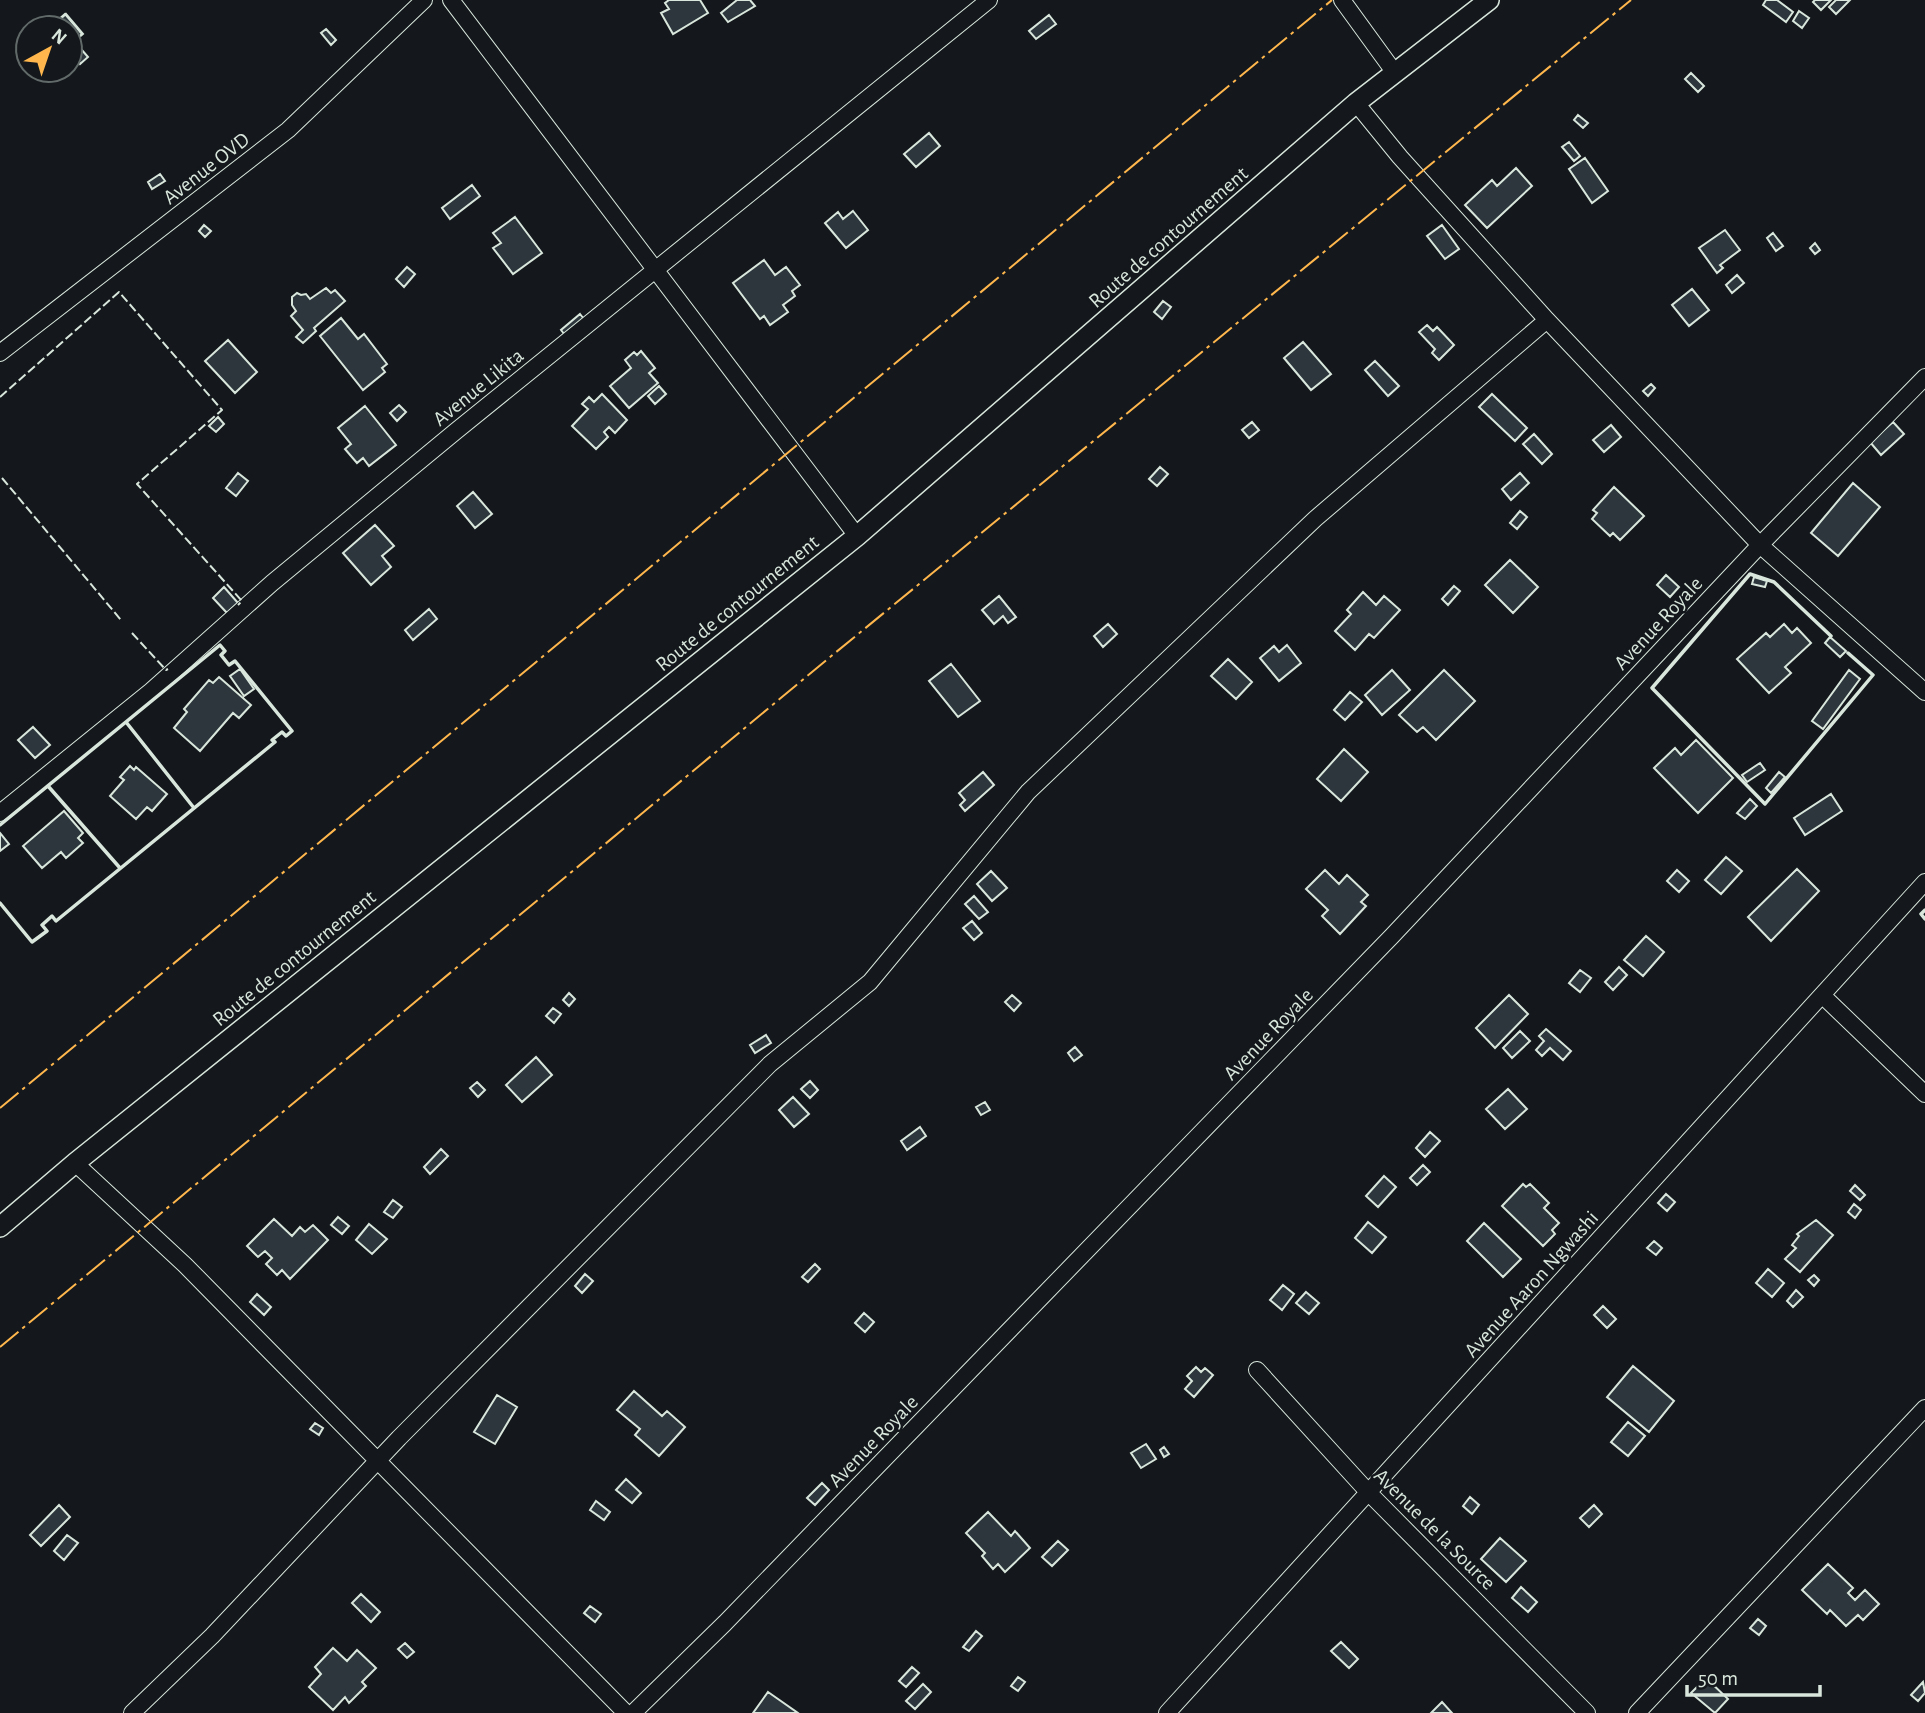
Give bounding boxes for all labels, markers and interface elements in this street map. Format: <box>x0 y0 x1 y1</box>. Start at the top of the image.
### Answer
north arrow <box>14 14 84 84</box>
text: N <box>48 26 70 49</box>
street label: Avenue OVD <box>159 128 253 208</box>
street label: Route de contournement <box>1085 163 1252 312</box>
street label: Avenue Likita <box>429 345 528 430</box>
street label: Route de contournement <box>652 531 823 675</box>
street label: Avenue Royale <box>1610 573 1707 674</box>
street label: Route de contournement <box>209 886 380 1030</box>
street label: Avenue Royale <box>1220 984 1317 1084</box>
street label: Avenue Aaron Ngwashi <box>1460 1207 1602 1362</box>
street label: Avenue Royale <box>825 1391 922 1491</box>
street label: Avenue de la Source <box>1370 1465 1499 1594</box>
scale bar <box>1687 1654 1820 1698</box>
text: 50 m <box>1698 1668 1738 1689</box>

